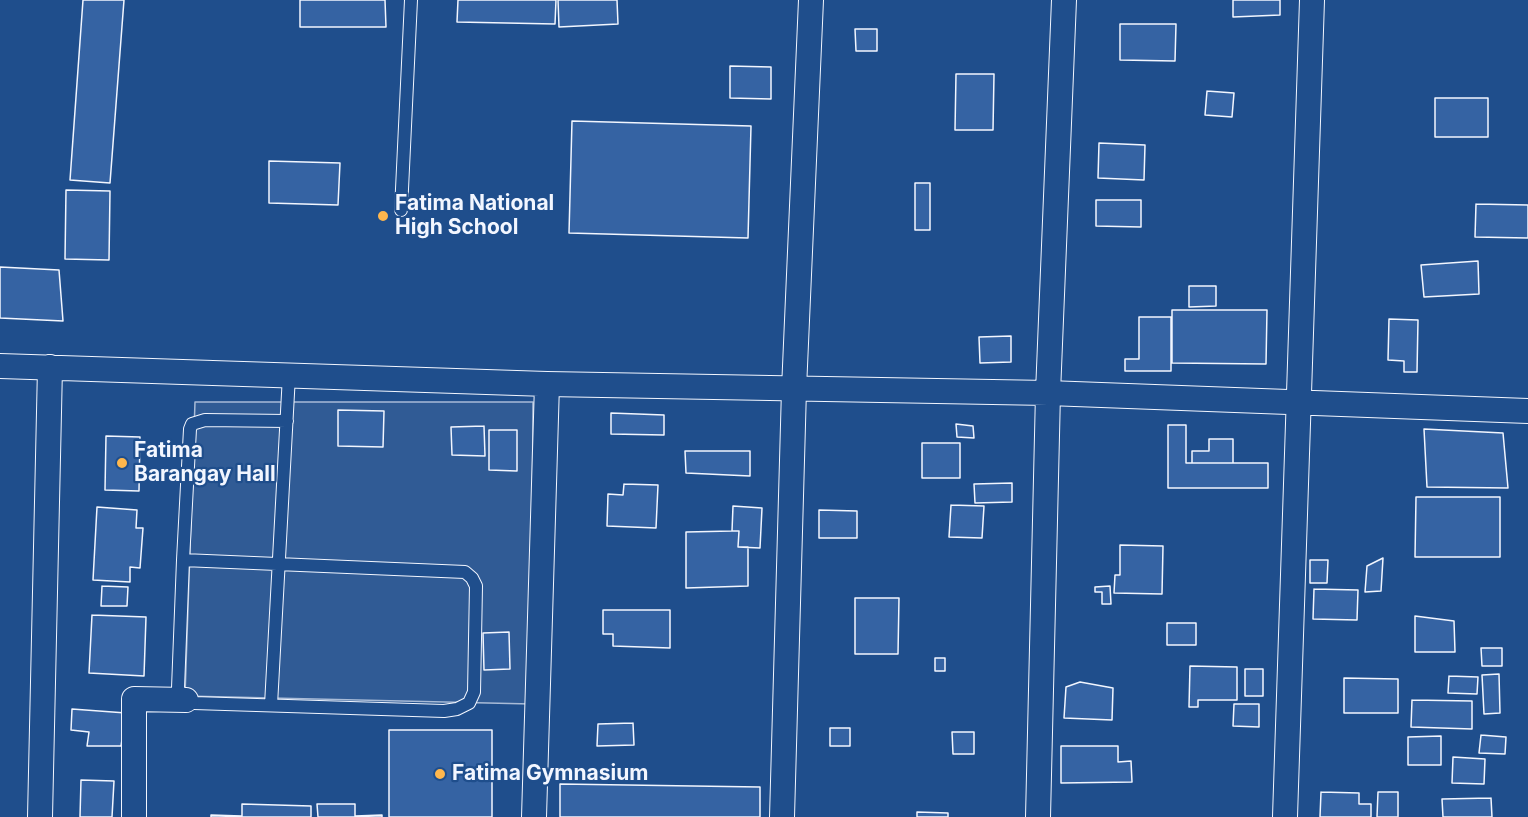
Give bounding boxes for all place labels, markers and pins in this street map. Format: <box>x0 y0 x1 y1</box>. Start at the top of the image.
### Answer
place label: Fatima National High School <box>395 191 554 241</box>
marker: Fatima National High School <box>376 209 390 223</box>
place label: Fatima Barangay Hall <box>134 438 276 488</box>
marker: Fatima Barangay Hall <box>115 456 129 470</box>
place label: Fatima Gymnasium <box>452 761 648 787</box>
marker: Fatima Gymnasium <box>433 767 447 781</box>

